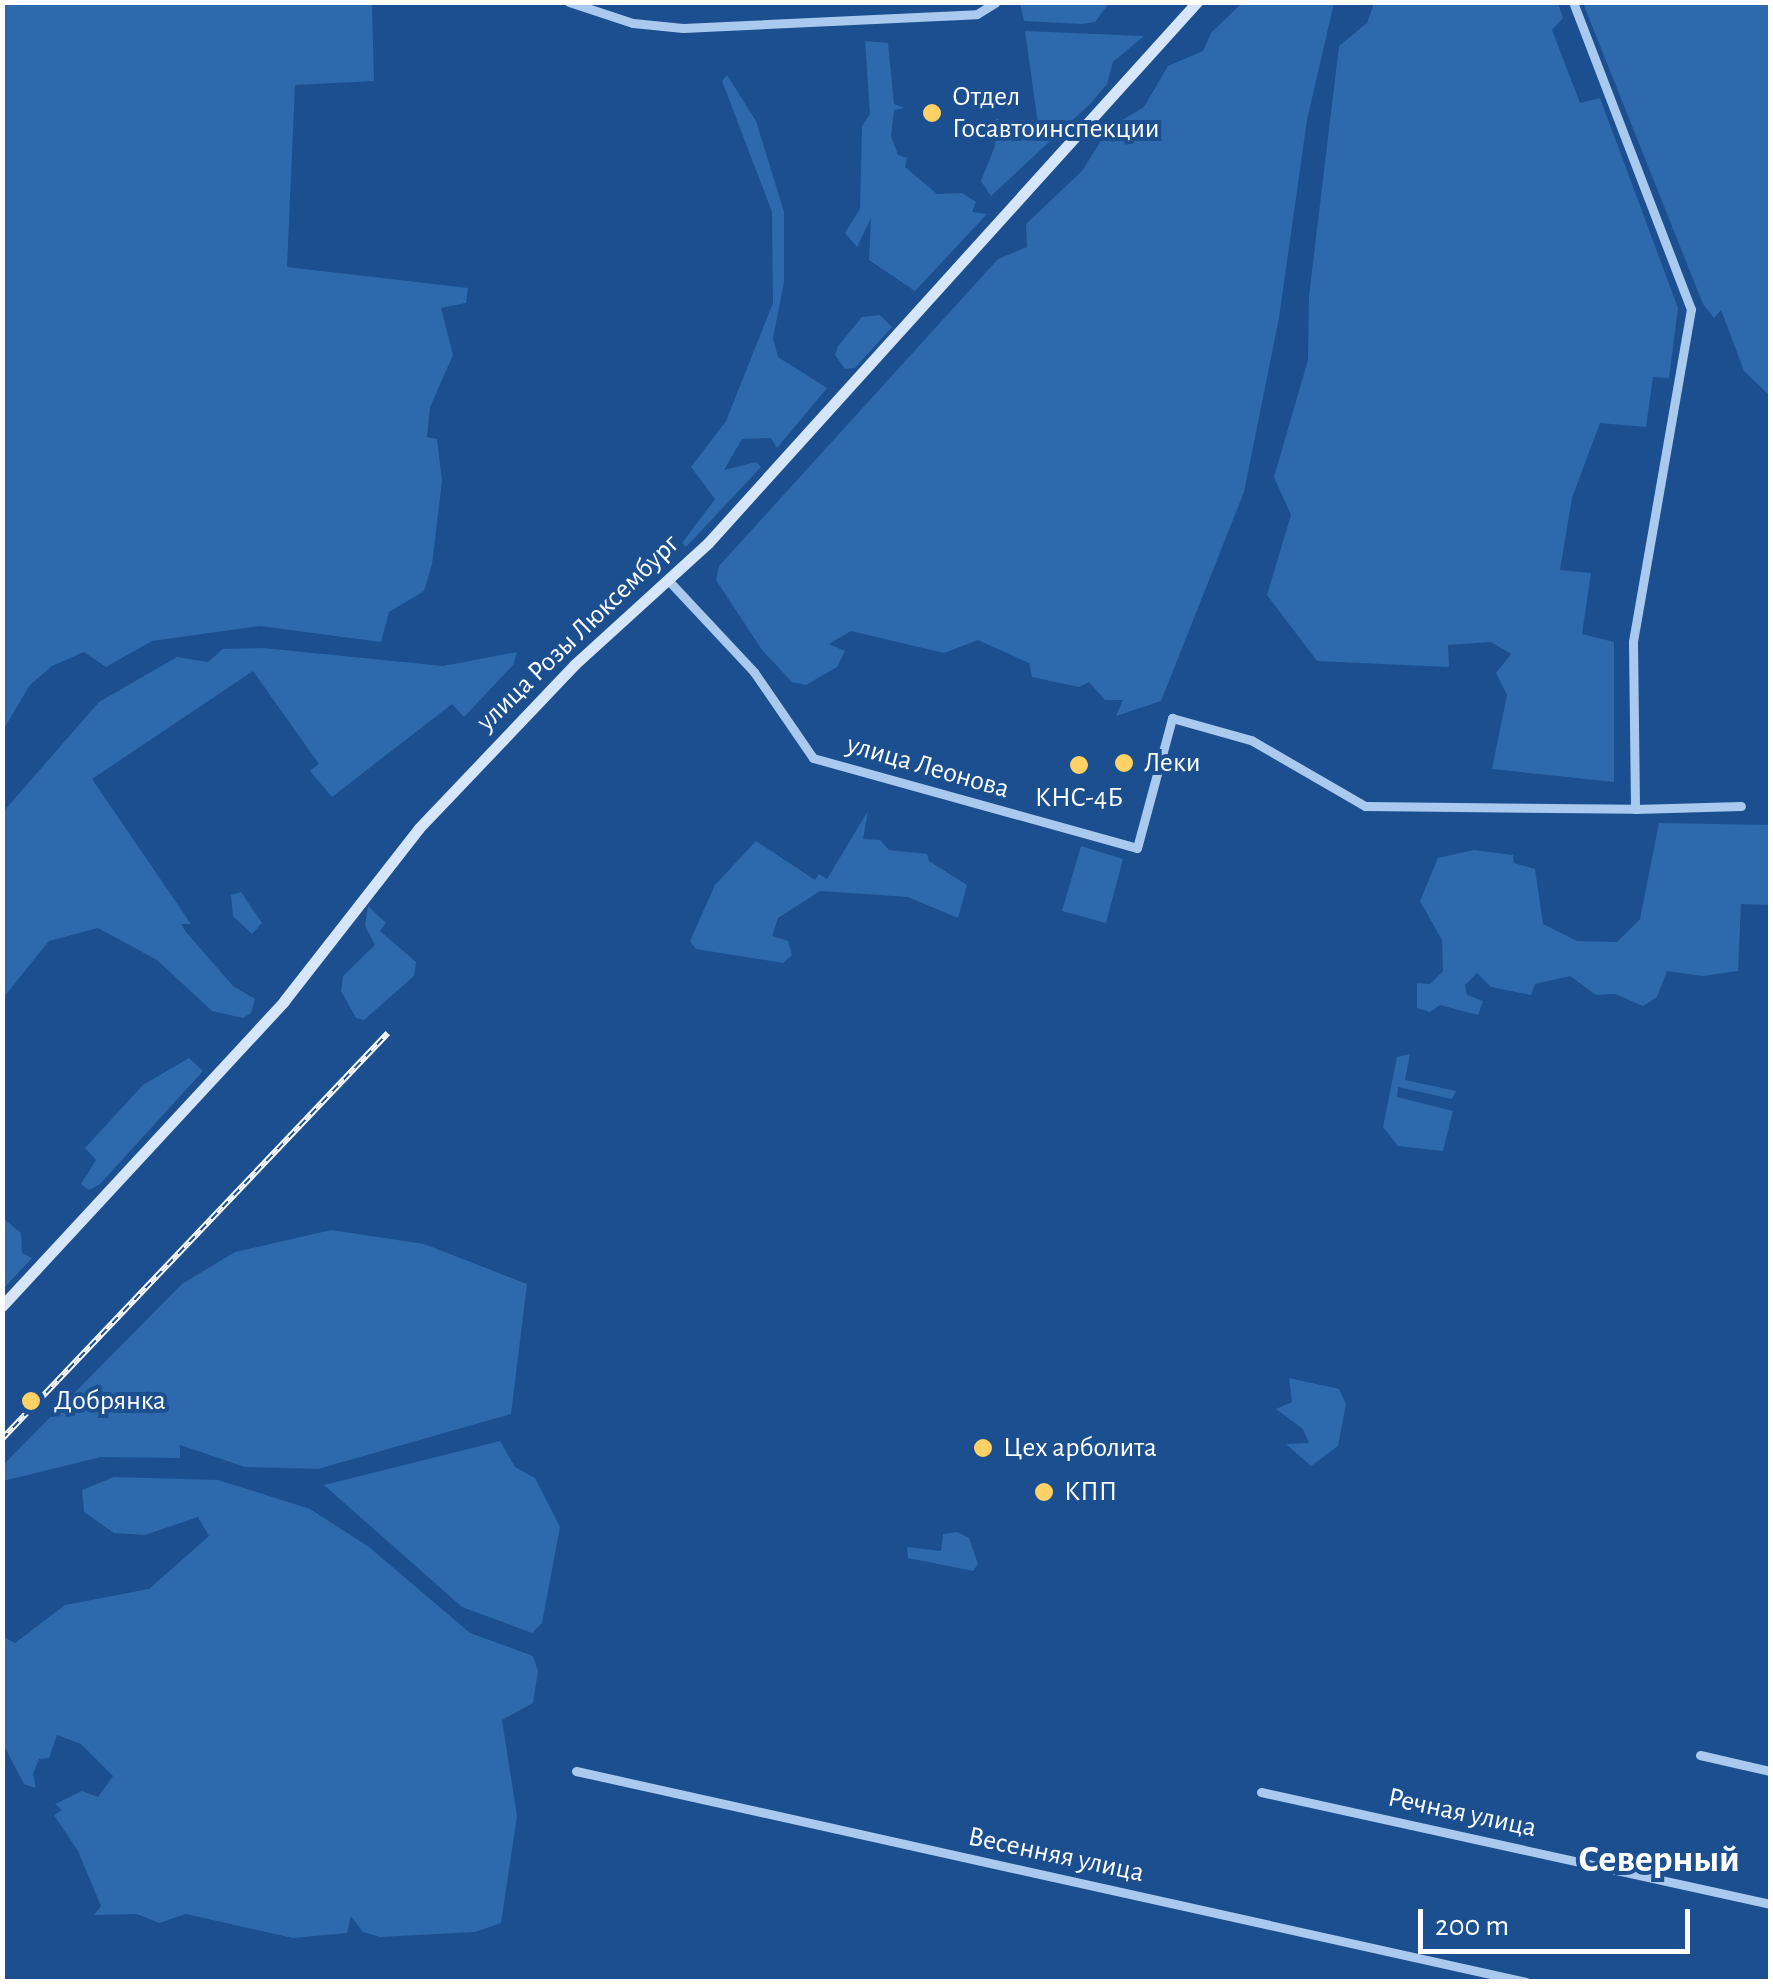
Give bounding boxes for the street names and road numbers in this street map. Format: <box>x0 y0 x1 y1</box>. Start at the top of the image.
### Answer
street label: улица Розы Люксембург <box>470 528 686 738</box>
street label: улица Леонова <box>843 728 1013 806</box>
street label: Речная улица <box>1385 1781 1539 1845</box>
street label: Весенняя улица <box>965 1820 1147 1890</box>

